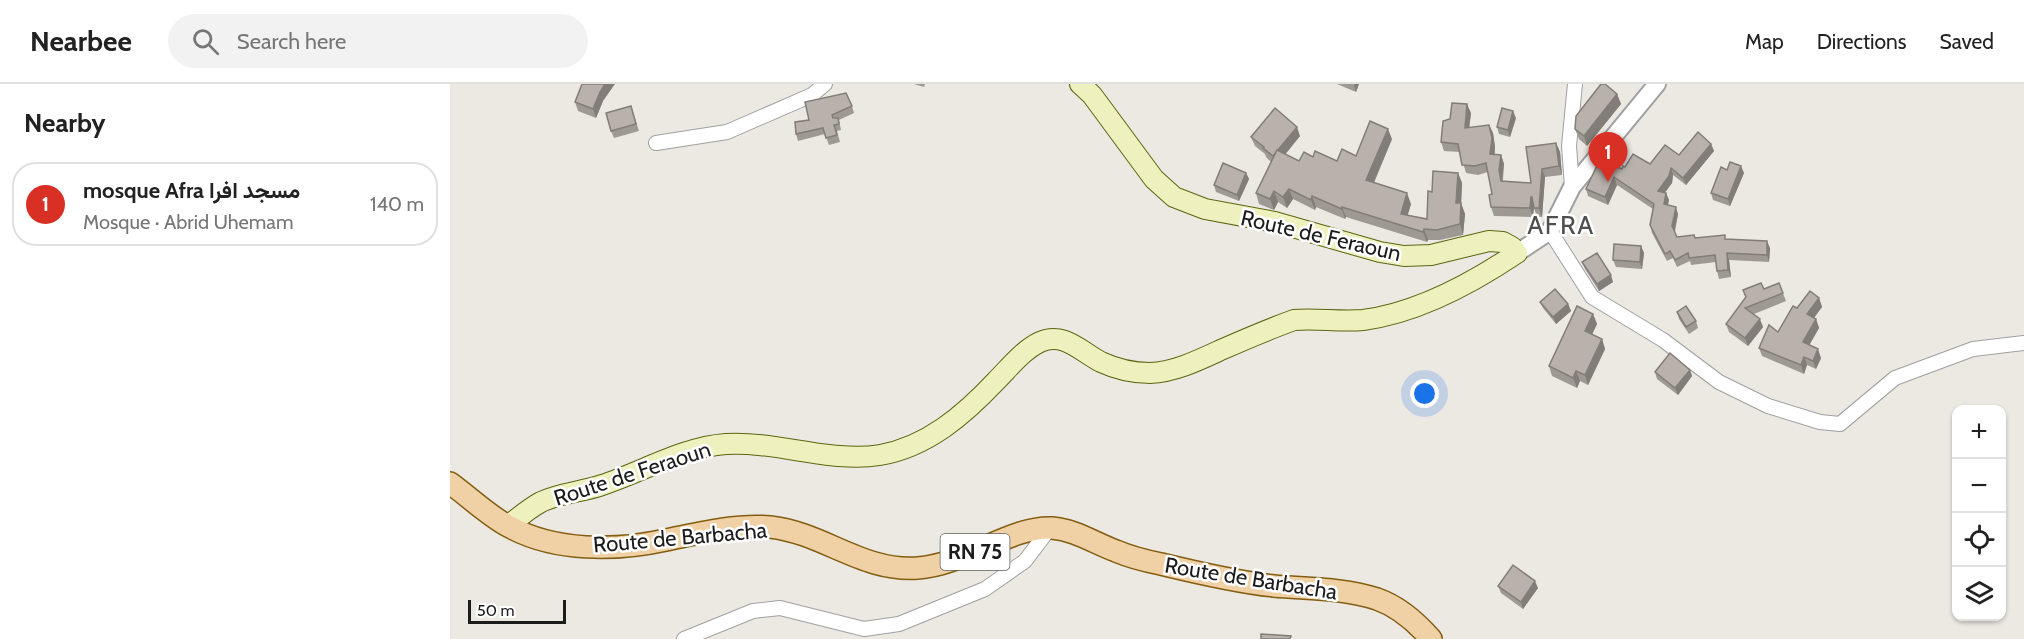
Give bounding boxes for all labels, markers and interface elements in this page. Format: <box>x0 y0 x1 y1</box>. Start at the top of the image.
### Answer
search box <box>168 14 588 68</box>
text: Nearbee <box>30 24 132 58</box>
icon: search <box>189 25 222 58</box>
text: Search here <box>237 28 346 55</box>
text: Map <box>1745 29 1784 54</box>
text: Directions <box>1817 29 1906 54</box>
text: Saved <box>1939 29 1994 54</box>
text: Nearby <box>24 107 105 139</box>
pin: 1 <box>1588 132 1628 182</box>
text: mosque Afra مسجد افرا <box>83 177 300 204</box>
text: 1 <box>42 192 49 216</box>
text: 140 m <box>370 192 424 216</box>
street label: Route de Feraoun <box>1238 204 1404 267</box>
district label: AFRA <box>1527 209 1595 241</box>
text: Mosque · Abrid Uhemam <box>83 210 294 234</box>
your location <box>1410 379 1439 408</box>
map controls <box>1952 405 2006 621</box>
button: + <box>1952 405 2006 459</box>
street label: Route de Feraoun <box>550 435 714 512</box>
button: − <box>1952 459 2006 513</box>
button: locate <box>1952 513 2006 567</box>
street label: Route de Barbacha <box>592 516 768 559</box>
road number: RN 75 <box>940 534 1010 570</box>
street label: Route de Barbacha <box>1163 552 1340 606</box>
button: layers <box>1952 567 2006 621</box>
scale bar <box>468 597 566 624</box>
text: 50 m <box>477 601 514 620</box>

